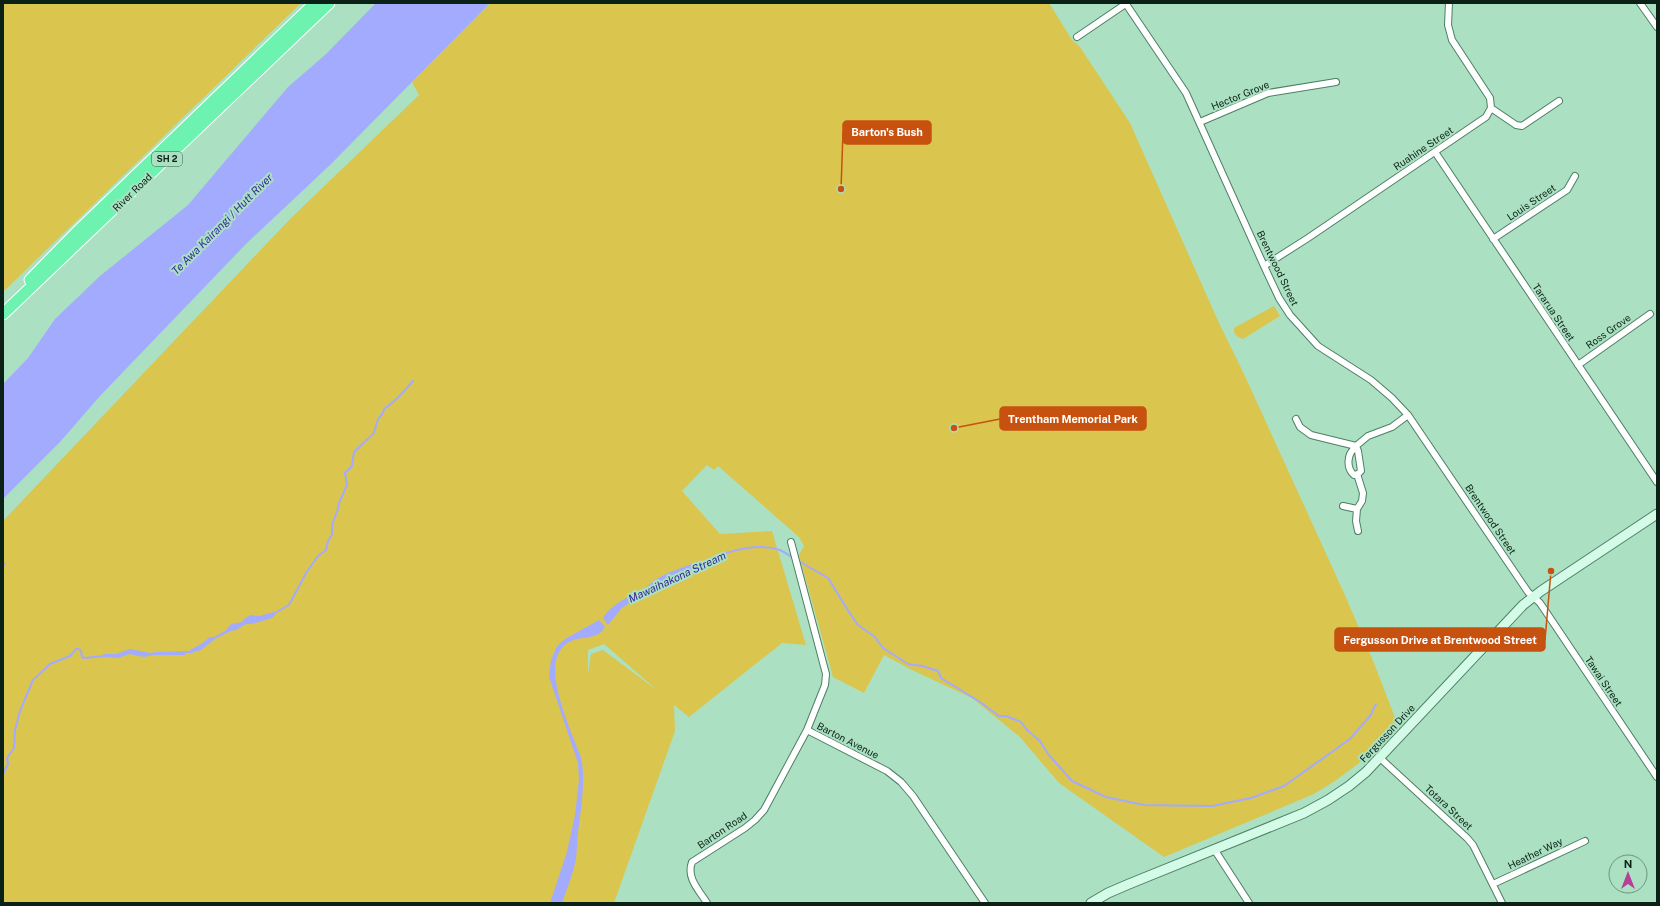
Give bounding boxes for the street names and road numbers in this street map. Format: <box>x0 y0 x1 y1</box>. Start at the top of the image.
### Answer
street label: Hector Grove <box>1209 78 1271 112</box>
street label: Ruahine Street <box>1391 124 1455 172</box>
road number: SH 2 <box>152 152 182 166</box>
street label: River Road <box>110 170 154 214</box>
street label: Louis Street <box>1504 181 1558 223</box>
street label: Brentwood Street <box>1255 228 1301 308</box>
street label: Tararua Street <box>1530 281 1578 343</box>
street label: Ross Grove <box>1583 311 1633 351</box>
street label: Brentwood Street <box>1463 482 1519 557</box>
street label: Tawai Street <box>1583 654 1625 708</box>
street label: Fergusson Drive <box>1357 701 1417 765</box>
street label: Barton Avenue <box>815 719 881 761</box>
street label: Totara Street <box>1423 782 1475 832</box>
street label: Barton Road <box>695 809 749 851</box>
street label: Heather Way <box>1506 834 1565 871</box>

